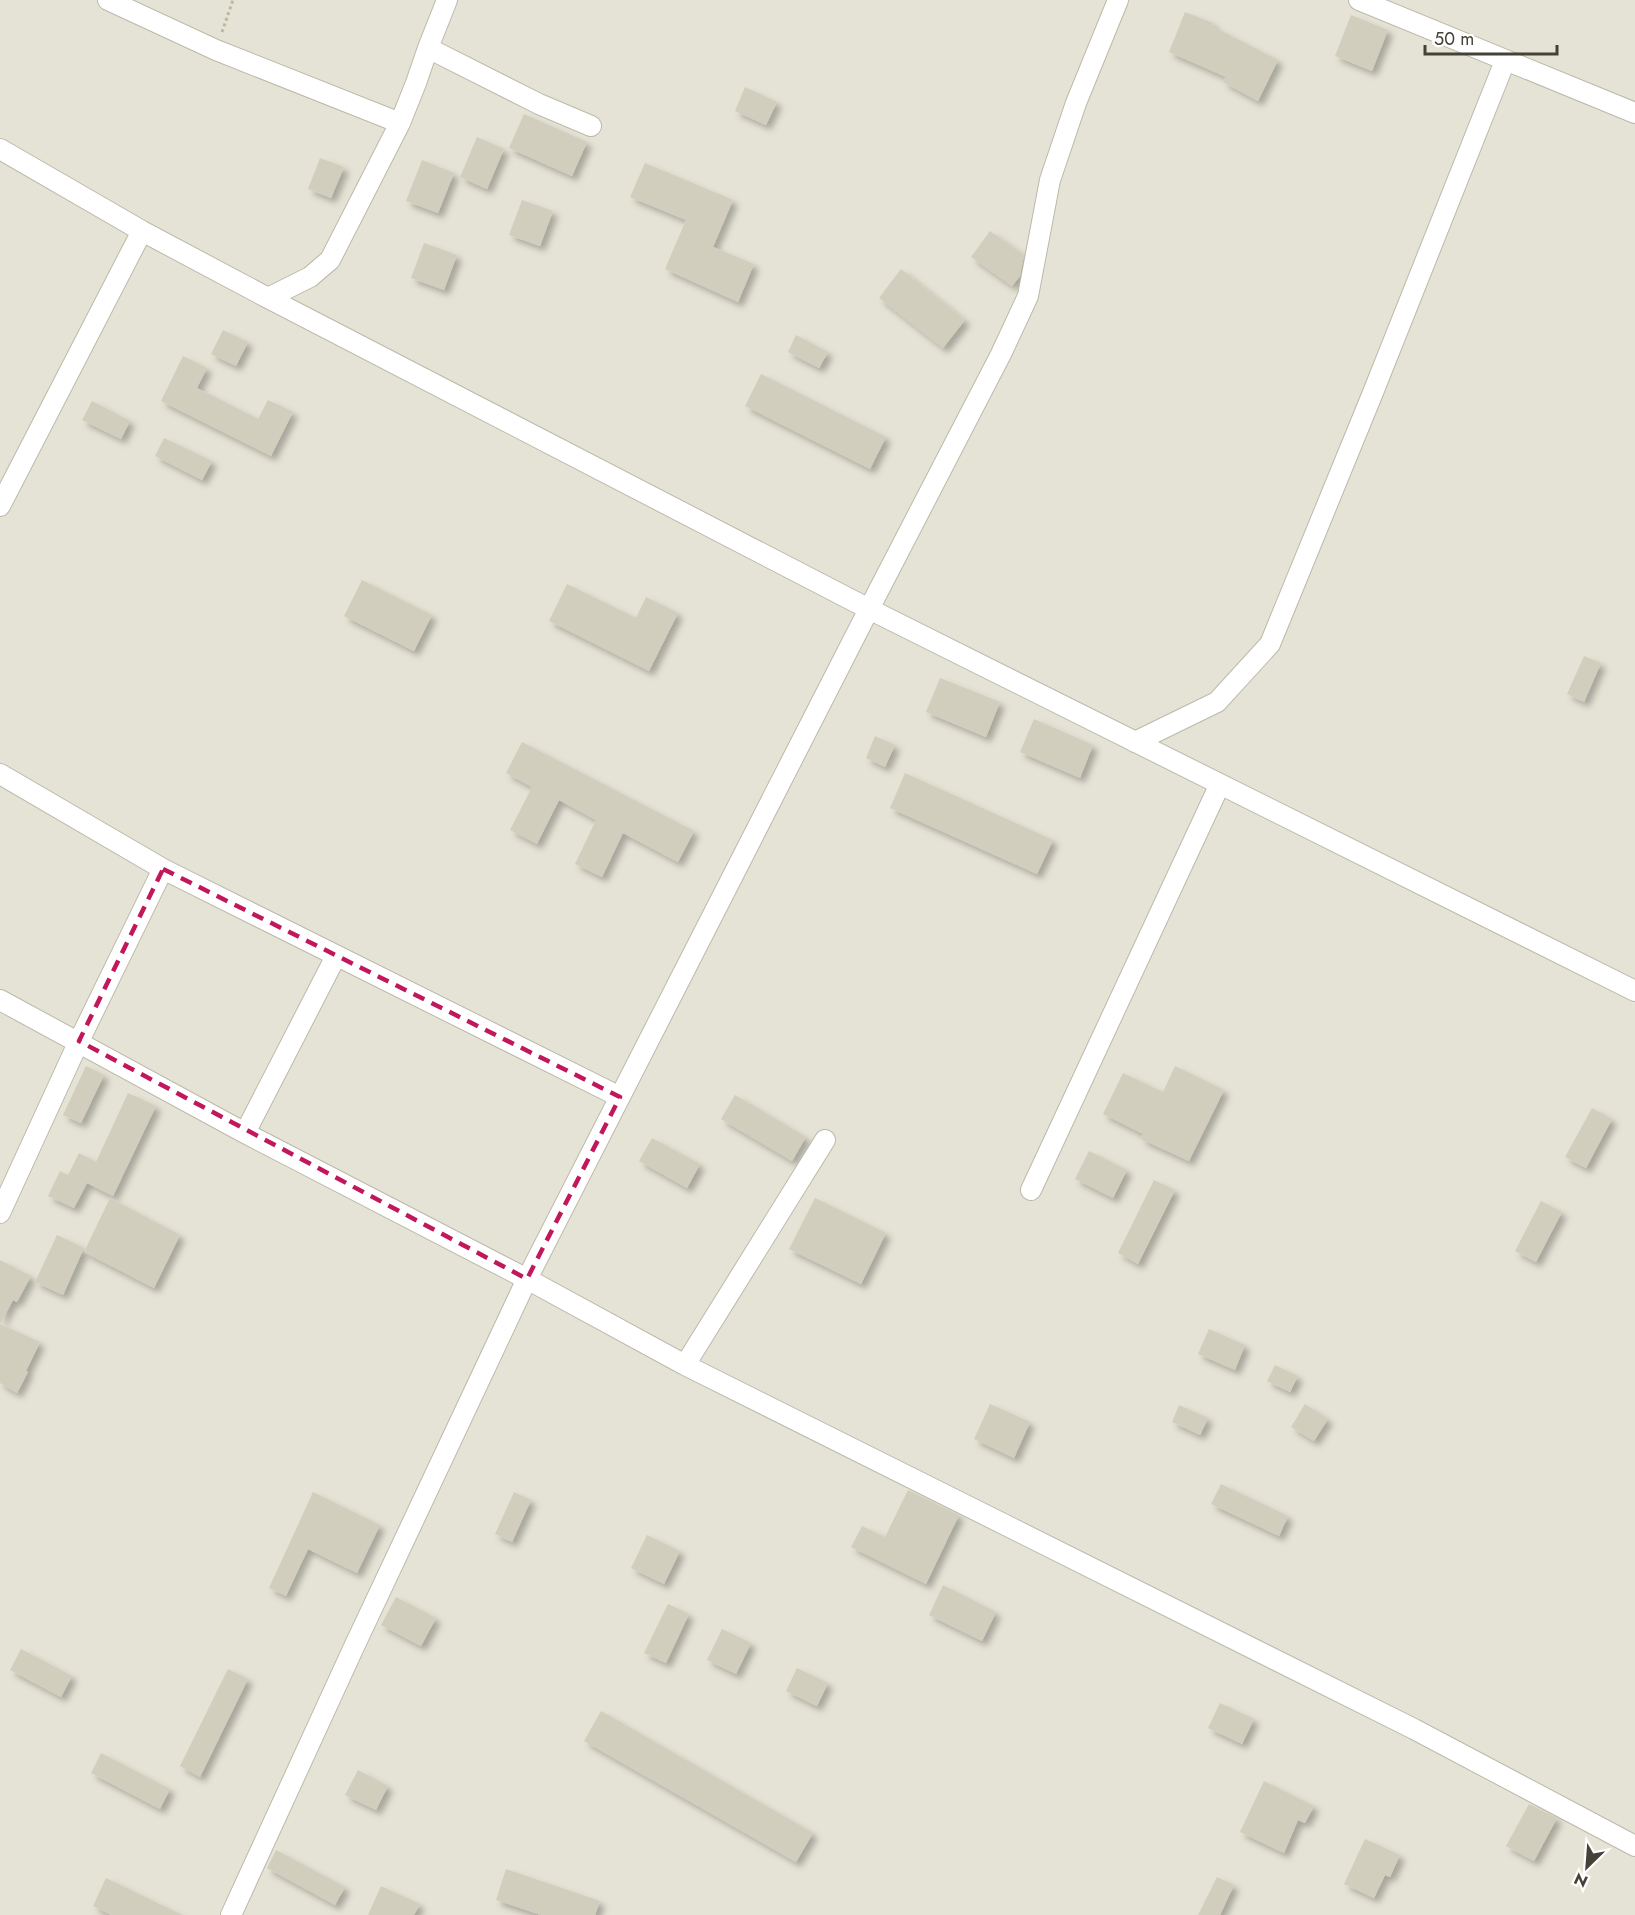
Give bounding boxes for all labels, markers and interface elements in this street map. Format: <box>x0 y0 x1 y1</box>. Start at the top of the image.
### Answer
scale bar <box>1425 18 1557 56</box>
text: 50 m <box>1434 26 1474 52</box>
north arrow <box>1557 1837 1617 1897</box>
text: N <box>1570 1867 1591 1893</box>

